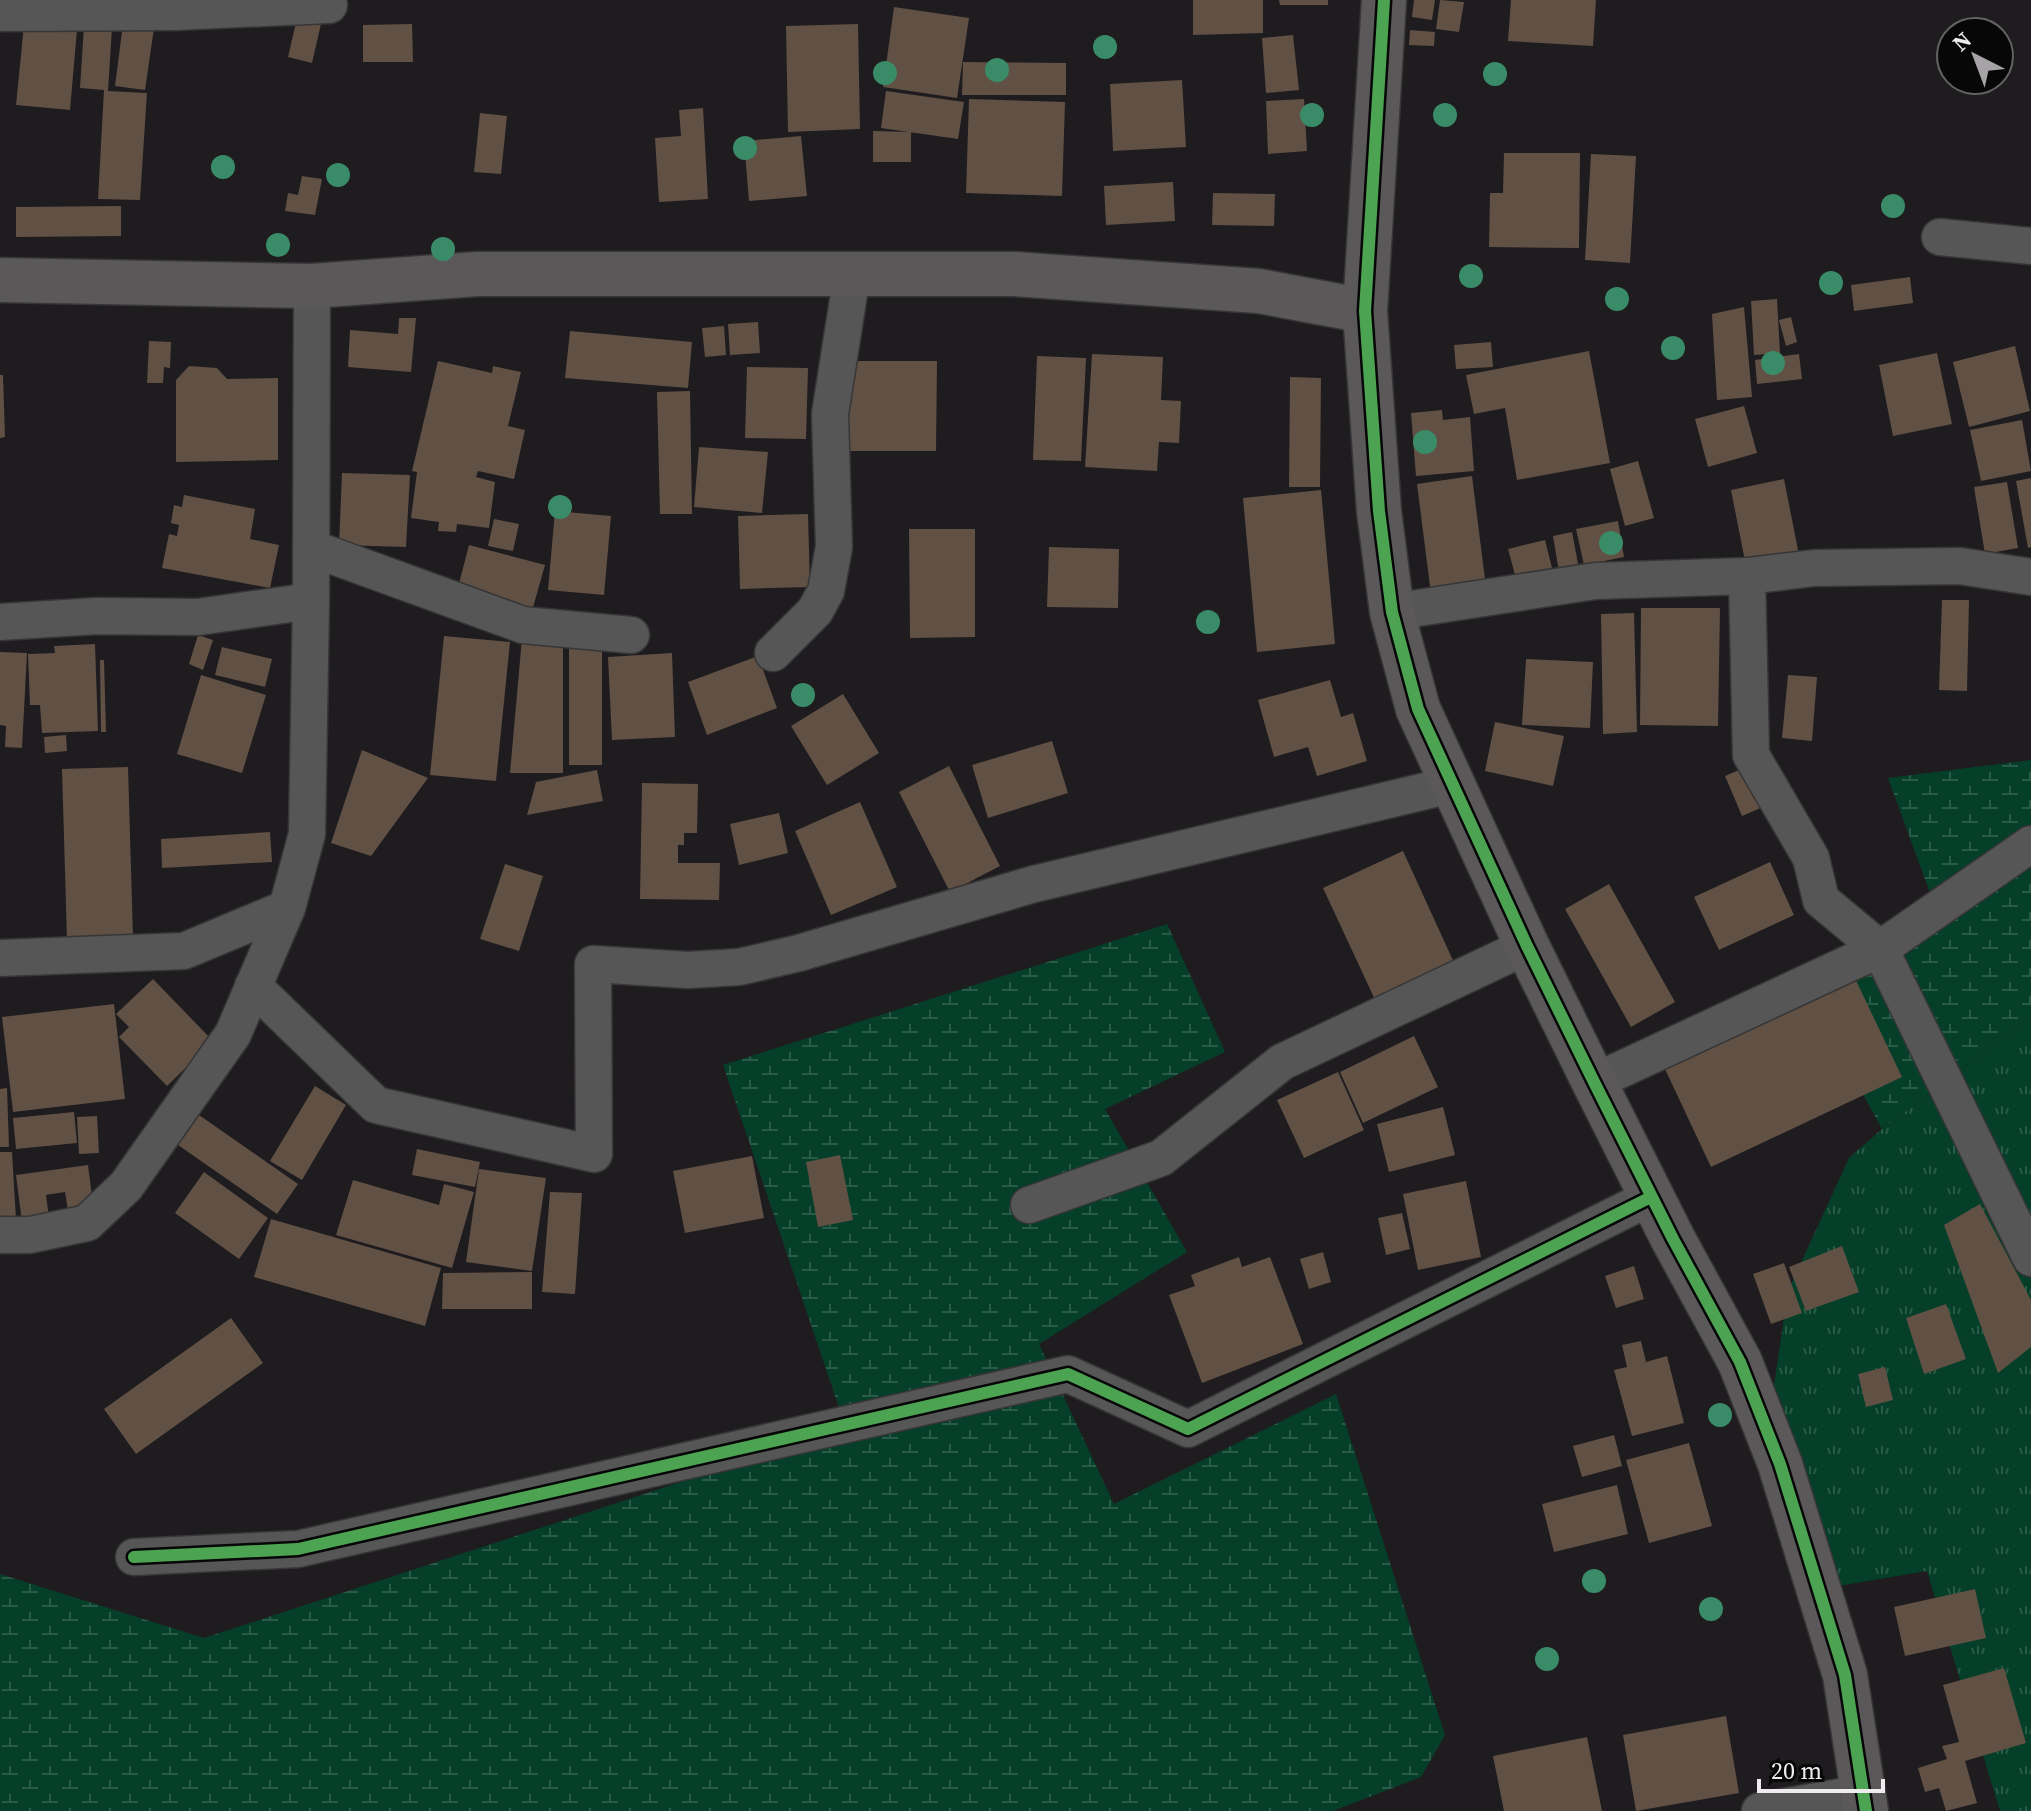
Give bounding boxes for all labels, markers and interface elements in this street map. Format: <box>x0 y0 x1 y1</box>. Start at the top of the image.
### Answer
north arrow <box>1935 16 2015 96</box>
text: N <box>1946 25 1978 58</box>
scale bar <box>1759 1743 1883 1793</box>
text: 20 m <box>1771 1754 1822 1787</box>

